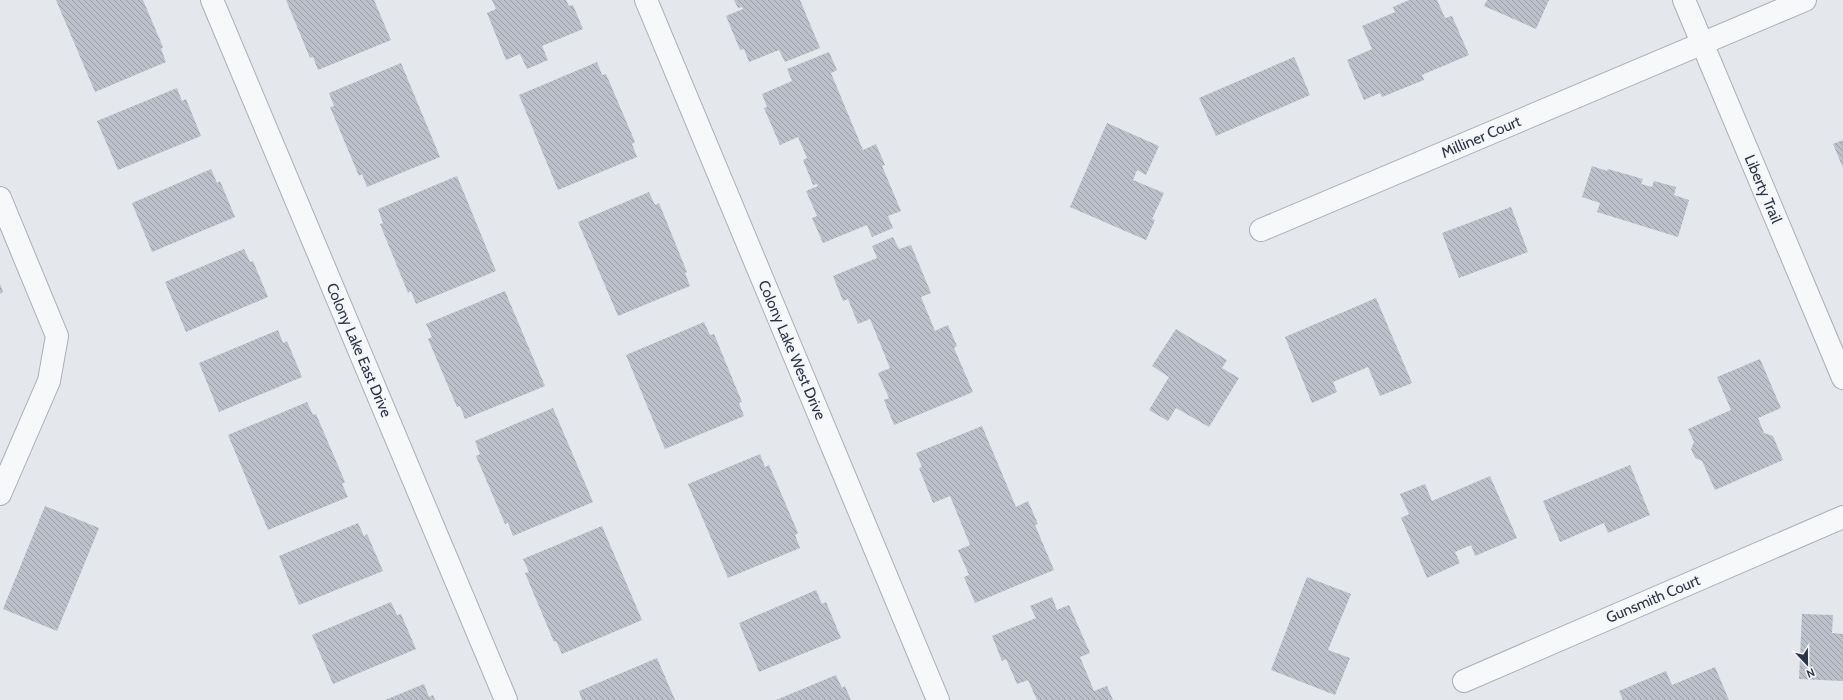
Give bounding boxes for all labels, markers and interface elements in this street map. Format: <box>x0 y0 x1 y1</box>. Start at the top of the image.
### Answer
street label: Milliner Court <box>1439 112 1523 162</box>
street label: Liberty Trail <box>1741 152 1786 226</box>
street label: Colony Lake West Drive <box>754 278 830 423</box>
street label: Colony Lake East Drive <box>323 280 396 420</box>
street label: Gunsmith Court <box>1603 571 1703 627</box>
north arrow <box>1787 644 1827 684</box>
text: N <box>1805 665 1817 681</box>

